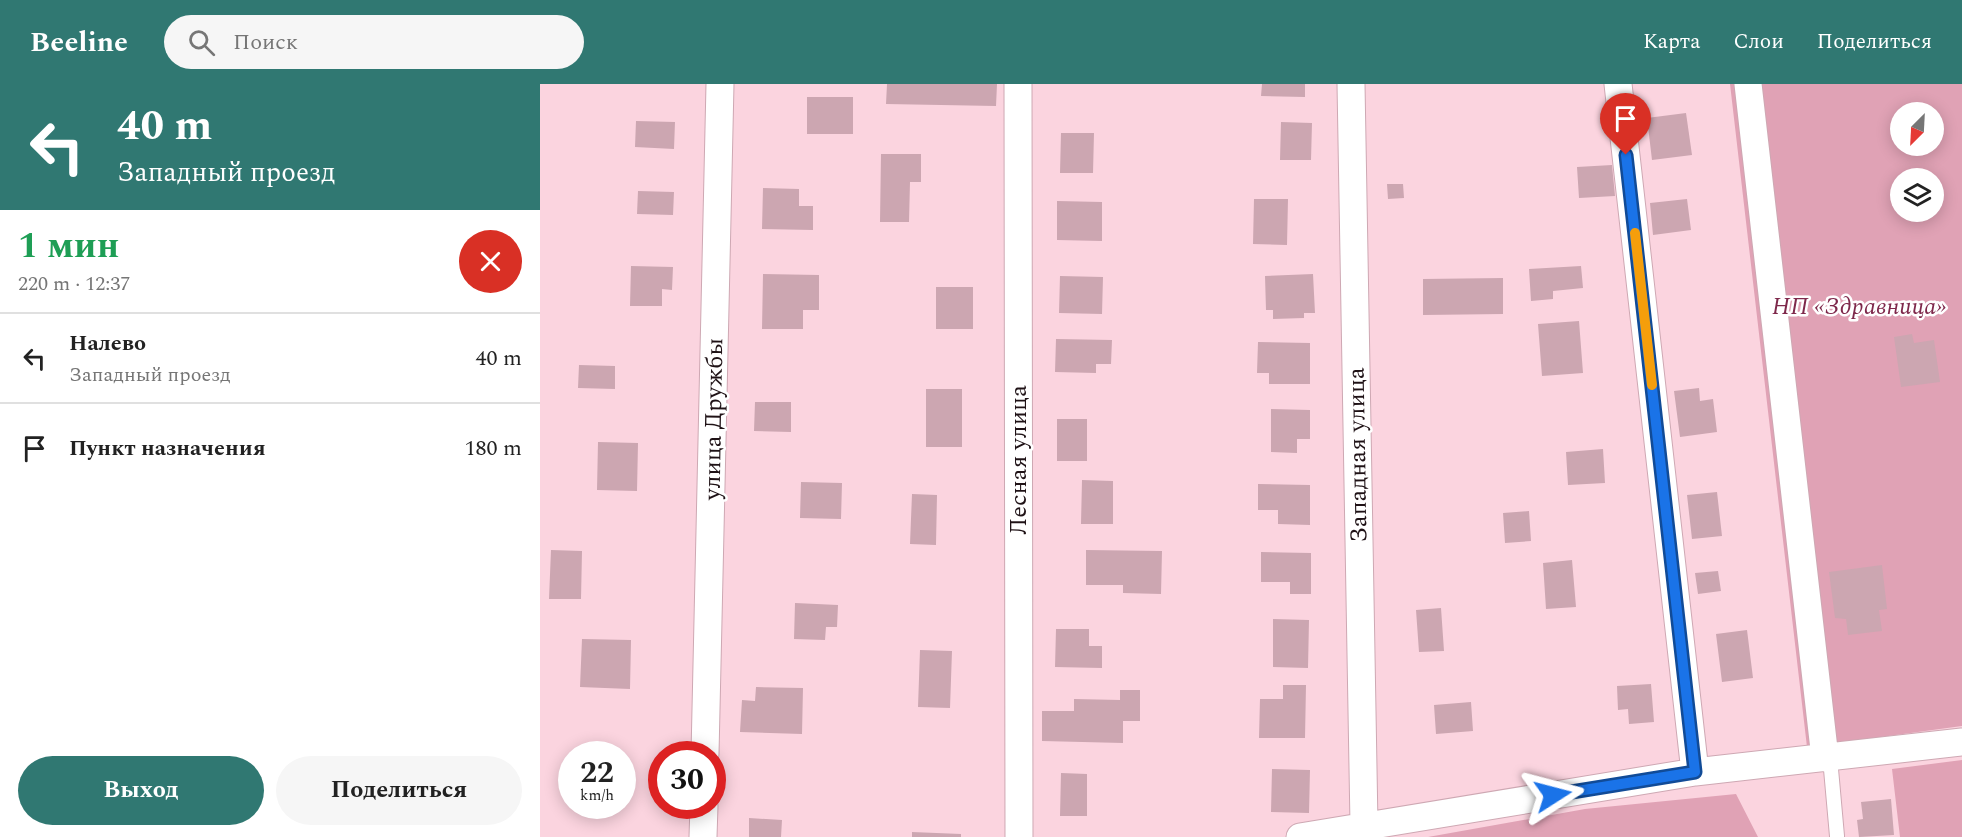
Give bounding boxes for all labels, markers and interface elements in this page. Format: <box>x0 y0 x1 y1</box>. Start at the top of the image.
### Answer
search box <box>164 15 584 69</box>
text: Beeline <box>30 21 128 64</box>
icon: search <box>185 26 218 59</box>
text: Поиск <box>233 26 298 59</box>
text: Карта <box>1643 26 1700 58</box>
text: Слои <box>1733 26 1784 58</box>
text: Поделиться <box>1817 26 1932 58</box>
pin <box>1600 93 1651 155</box>
text: 40 m <box>117 95 212 158</box>
icon: arrive <box>1609 102 1642 135</box>
north arrow <box>1890 102 1944 156</box>
map controls <box>1890 102 1944 222</box>
icon: left <box>18 108 96 186</box>
text: Западный проезд <box>117 152 336 194</box>
button: layers <box>1890 168 1944 222</box>
text: 1 мин <box>18 219 119 274</box>
button: close <box>459 230 522 293</box>
text: 220 m · 12:37 <box>18 269 130 299</box>
park label: НП «Здравница» <box>1772 289 1946 325</box>
text: Налево <box>69 327 146 360</box>
street label: улица Дружбы <box>695 338 733 501</box>
icon: left <box>18 342 51 375</box>
text: 40 m <box>476 342 522 375</box>
text: Западный проезд <box>69 360 231 390</box>
street label: Западная улица <box>1338 367 1378 543</box>
street label: Лесная улица <box>1001 385 1037 535</box>
icon: arrive <box>18 432 51 465</box>
text: Пункт назначения <box>69 432 266 465</box>
text: 180 m <box>465 432 522 465</box>
speed limit sign: 30 <box>648 741 726 819</box>
text: 22 <box>580 750 614 796</box>
button: Выход <box>18 756 264 825</box>
button: Поделиться <box>276 756 522 825</box>
position arrow <box>1521 763 1585 827</box>
text: km/h <box>580 784 614 807</box>

